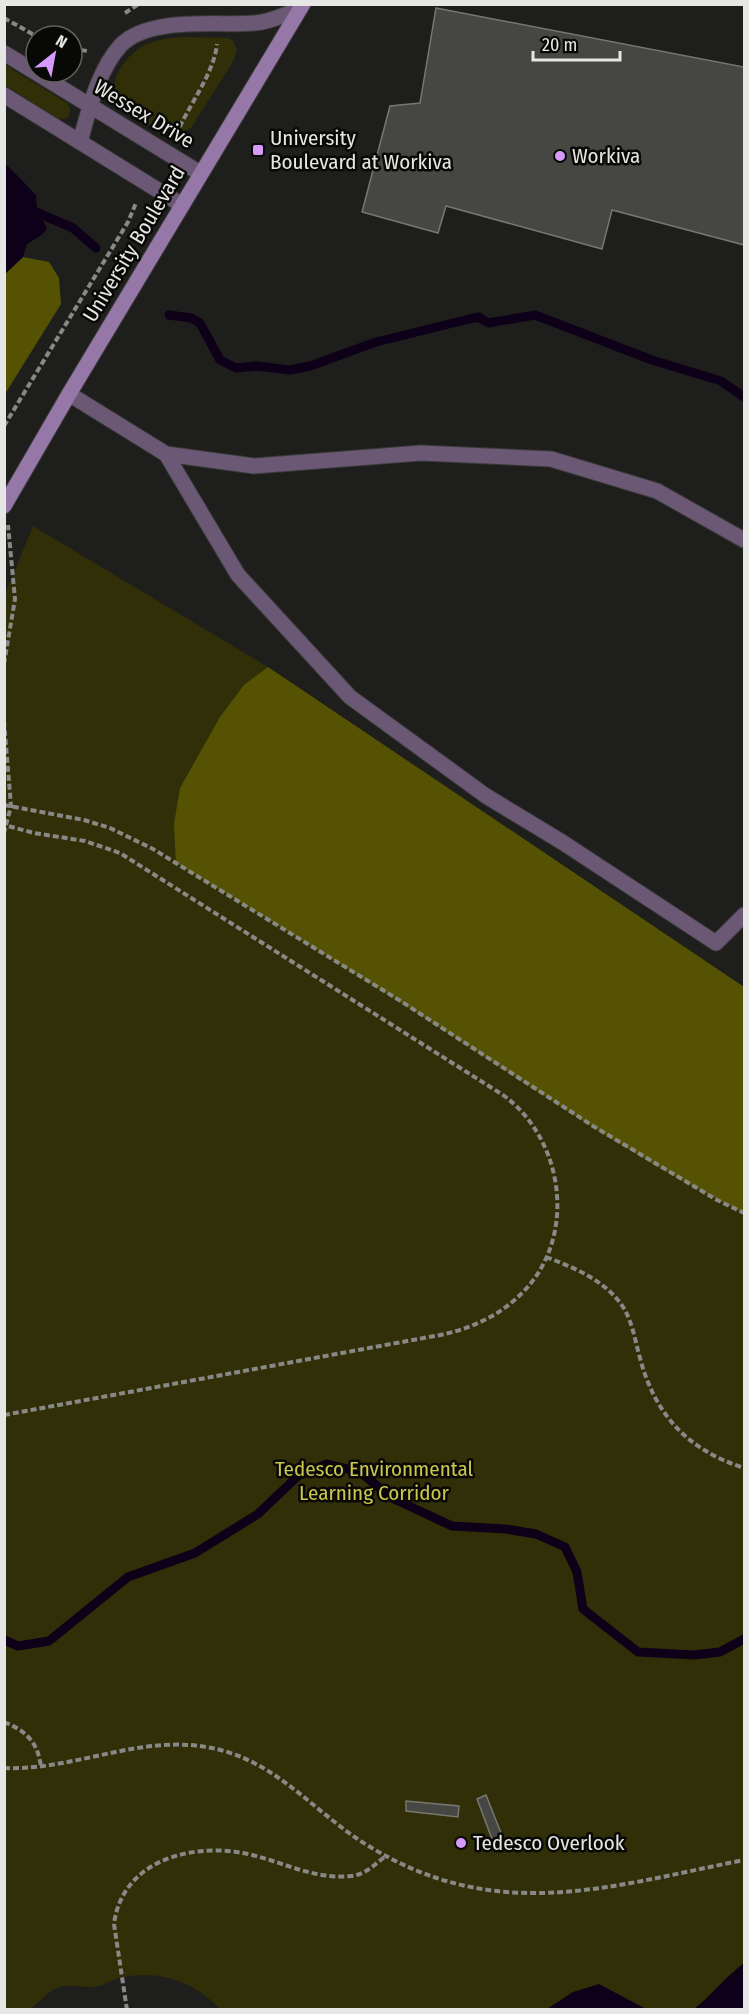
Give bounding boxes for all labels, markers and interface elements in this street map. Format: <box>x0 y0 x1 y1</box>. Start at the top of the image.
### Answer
north arrow <box>24 24 84 84</box>
scale bar <box>533 24 620 62</box>
text: N <box>52 31 70 52</box>
text: 20 m <box>542 34 577 56</box>
street label: Wessex Drive <box>89 74 199 154</box>
place label: University Boulevard at Workiva <box>270 125 452 175</box>
marker: University Boulevard at Workiva <box>251 143 265 157</box>
place label: Workiva <box>572 143 640 169</box>
marker: Workiva <box>553 149 567 163</box>
street label: University Boulevard <box>77 161 191 327</box>
park label: Tedesco Environmental Learning Corridor <box>275 1456 474 1506</box>
place label: Tedesco Overlook <box>473 1830 625 1856</box>
marker: Tedesco Overlook <box>454 1836 468 1850</box>

